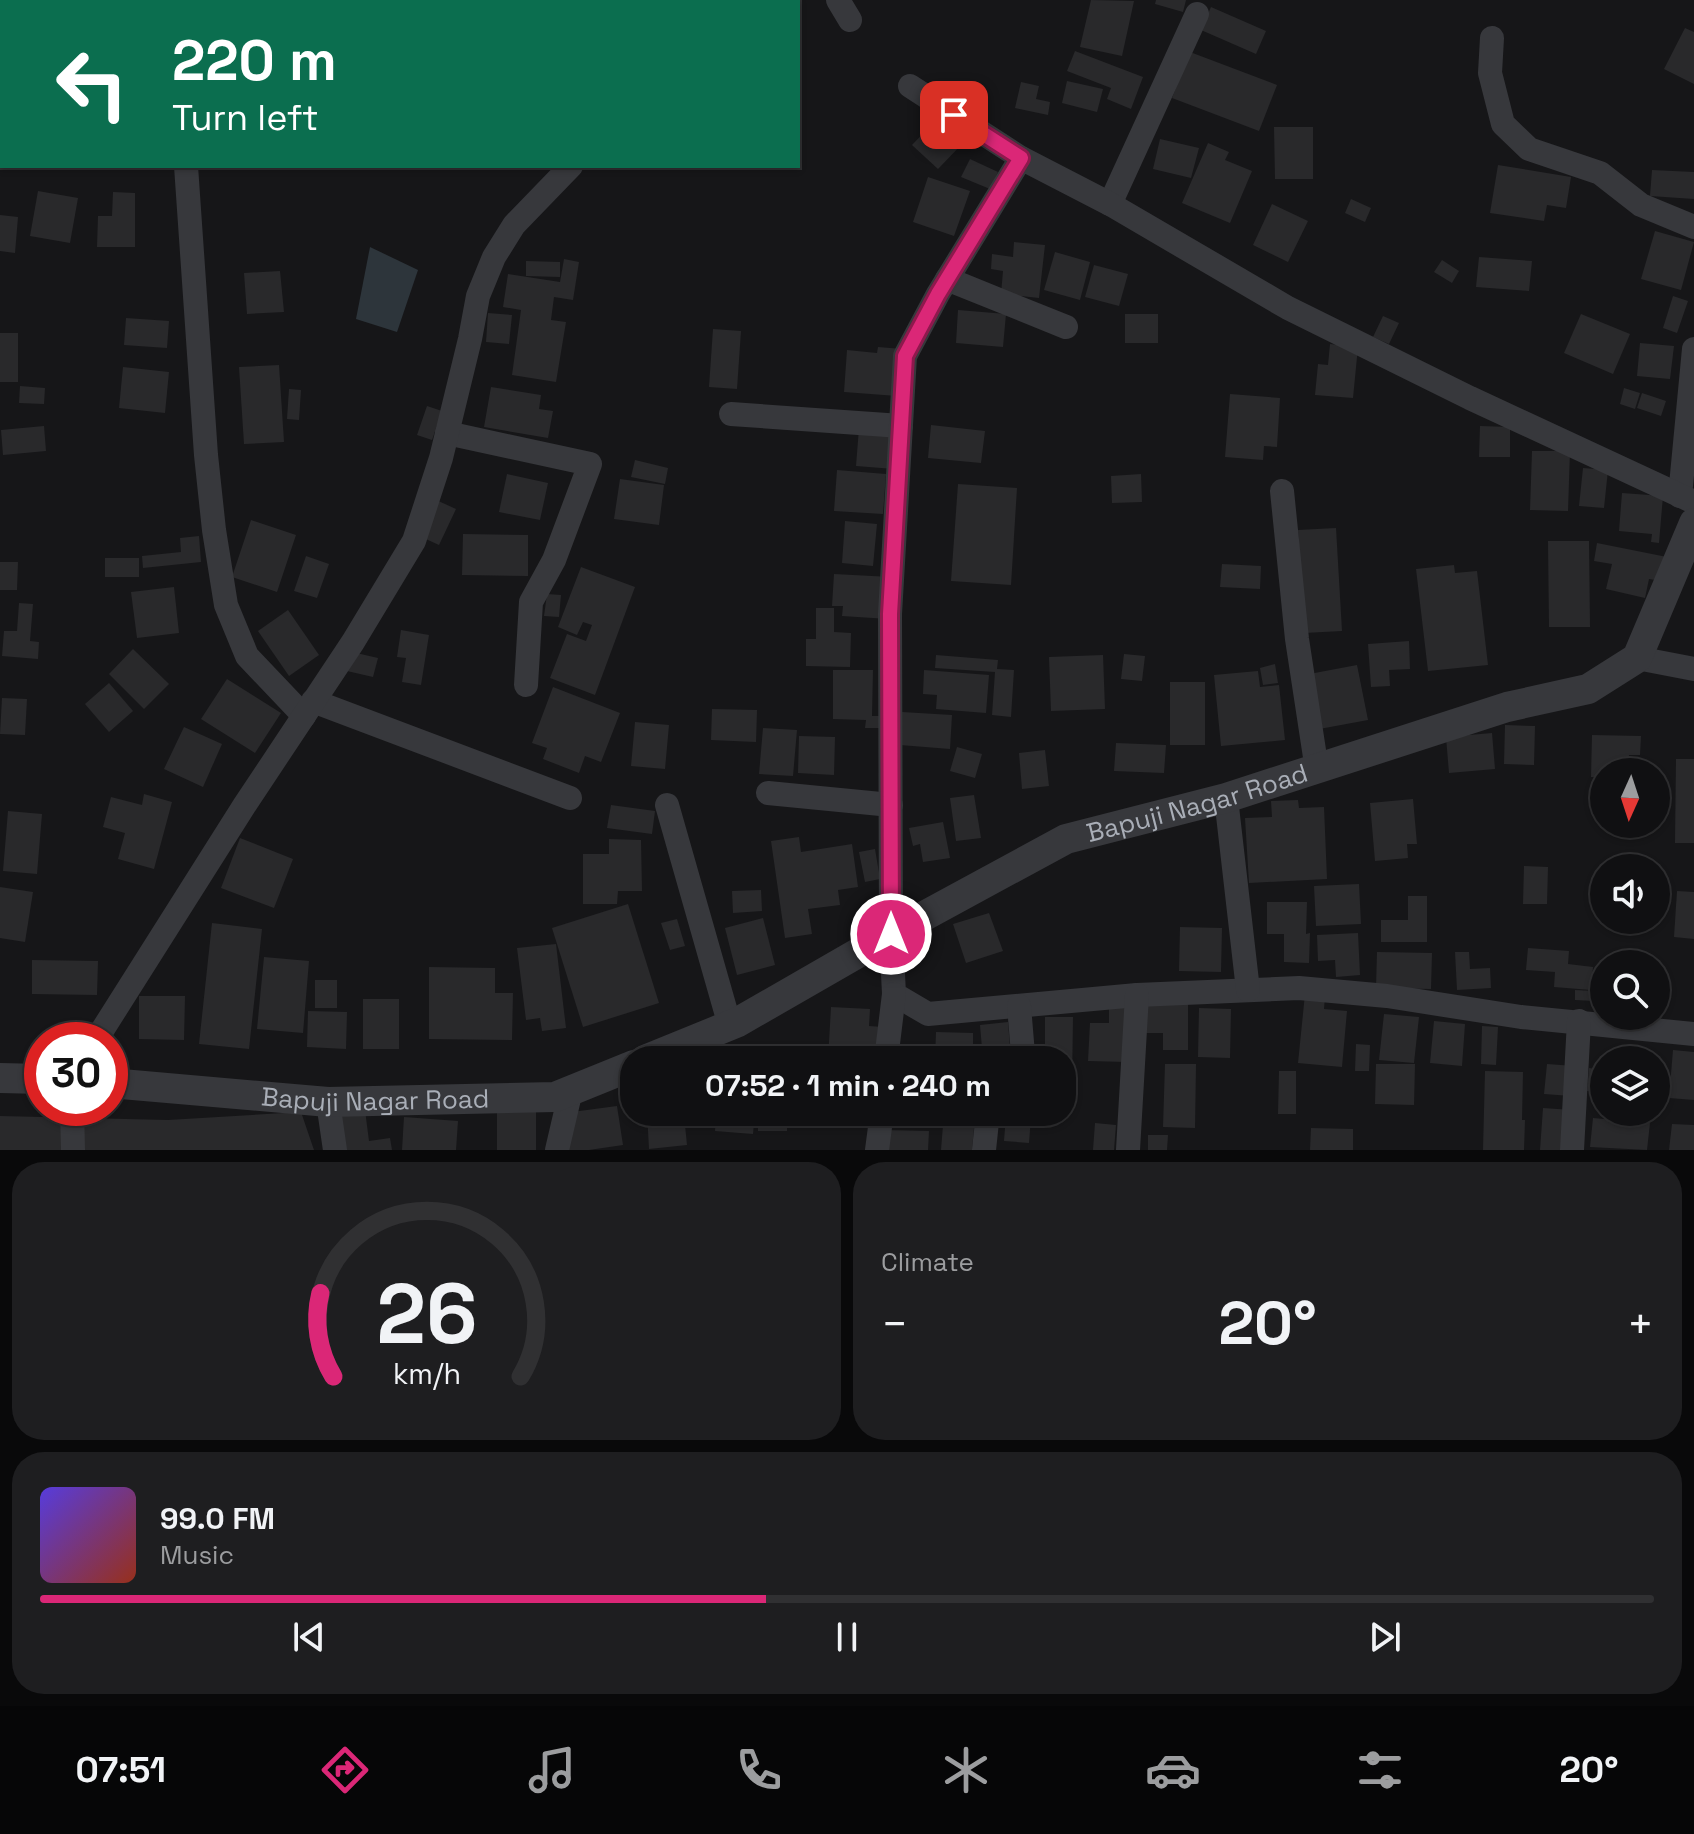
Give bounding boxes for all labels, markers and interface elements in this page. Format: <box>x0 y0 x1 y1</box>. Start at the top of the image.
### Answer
text: 220 m <box>172 25 337 96</box>
icon: left <box>40 32 144 136</box>
pin <box>920 81 988 149</box>
icon: arrive <box>932 93 976 137</box>
text: Turn left <box>172 95 319 141</box>
street label: Bapuji Nagar Road <box>1083 756 1312 850</box>
north arrow <box>1590 758 1670 838</box>
map controls <box>1590 758 1670 1126</box>
button: sound <box>1590 854 1670 934</box>
position arrow <box>849 892 933 976</box>
button: search <box>1590 950 1670 1030</box>
speed limit sign: 30 <box>24 1022 128 1126</box>
button: layers <box>1590 1046 1670 1126</box>
text: 07:52 · 1 min · 240 m <box>705 1066 991 1105</box>
street label: Bapuji Nagar Road <box>260 1079 490 1119</box>
text: Climate <box>881 1245 974 1279</box>
text: 26 <box>376 1261 477 1367</box>
text: 20° <box>1218 1285 1317 1362</box>
text: − <box>881 1296 908 1352</box>
text: + <box>1627 1296 1654 1352</box>
text: km/h <box>392 1356 461 1392</box>
text: 99.0 FM <box>160 1499 275 1538</box>
text: Music <box>160 1538 234 1572</box>
icon: previous <box>287 1615 331 1659</box>
icon: pause <box>825 1615 869 1659</box>
icon: next <box>1363 1615 1407 1659</box>
icon: directions <box>317 1742 373 1798</box>
icon: music <box>524 1742 580 1798</box>
icon: phone <box>731 1742 787 1798</box>
icon: climate <box>938 1742 994 1798</box>
icon: car <box>1145 1742 1201 1798</box>
icon: filters <box>1352 1742 1408 1798</box>
text: 07:51 <box>76 1747 166 1793</box>
text: 20° <box>1559 1747 1618 1793</box>

